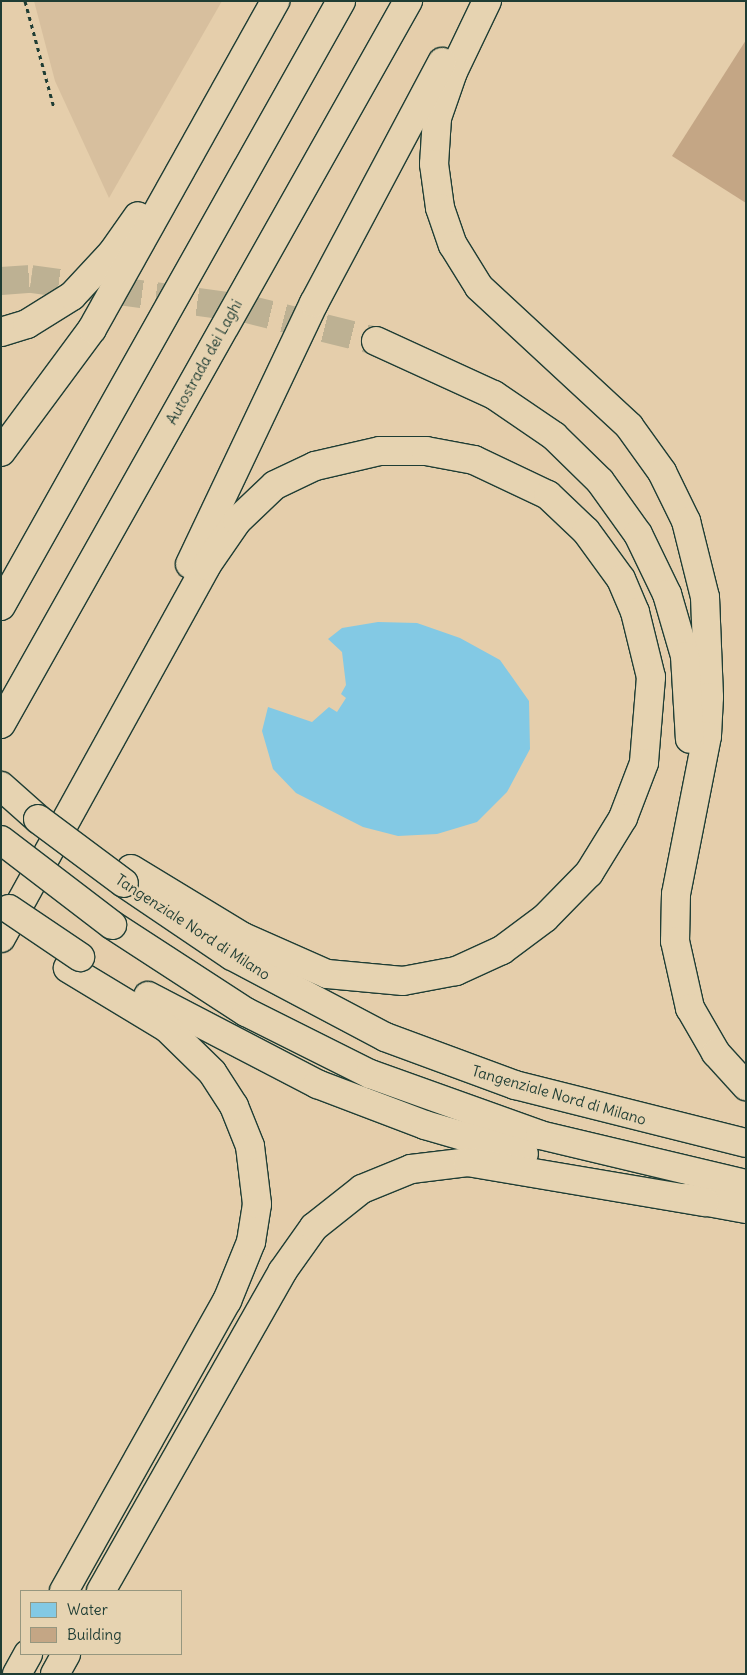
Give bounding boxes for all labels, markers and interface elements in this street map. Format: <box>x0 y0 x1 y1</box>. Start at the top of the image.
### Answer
street label: Autostrada dei Laghi <box>162 296 246 428</box>
street label: Tangenziale Nord di Milano <box>112 870 274 984</box>
street label: Tangenziale Nord di Milano <box>470 1061 648 1129</box>
legend <box>20 1590 182 1655</box>
text: Water <box>67 1600 108 1619</box>
text: Building <box>67 1625 122 1644</box>

